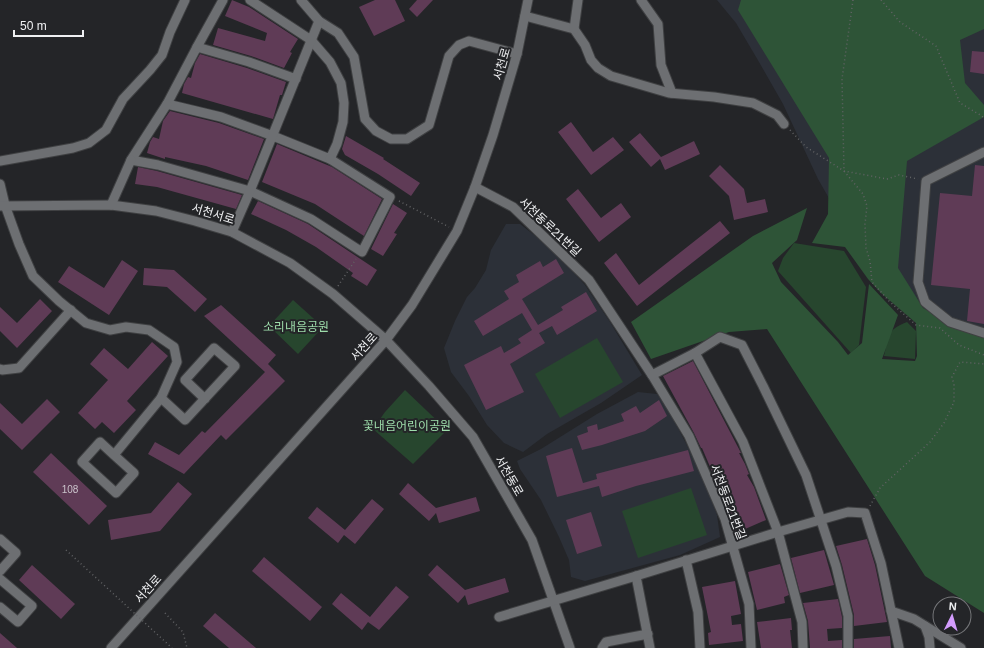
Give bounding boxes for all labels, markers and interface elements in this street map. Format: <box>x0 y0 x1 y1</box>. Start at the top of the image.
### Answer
scale bar <box>14 12 83 38</box>
text: 50 m <box>20 19 47 33</box>
street label: 서천로 <box>491 46 513 82</box>
street label: 서천동로21번길 <box>516 195 584 259</box>
street label: 서천서로 <box>190 201 236 227</box>
park label: 소리내음공원 <box>263 320 329 334</box>
street label: 서천로 <box>348 330 380 364</box>
park label: 꽃내음어린이공원 <box>363 419 451 433</box>
street label: 서천동로 <box>492 453 526 499</box>
street label: 서천동로21번길 <box>707 462 749 542</box>
house number: 108 <box>62 484 79 495</box>
street label: 서천로 <box>132 572 164 606</box>
north arrow <box>932 596 972 636</box>
text: N <box>948 600 957 612</box>

